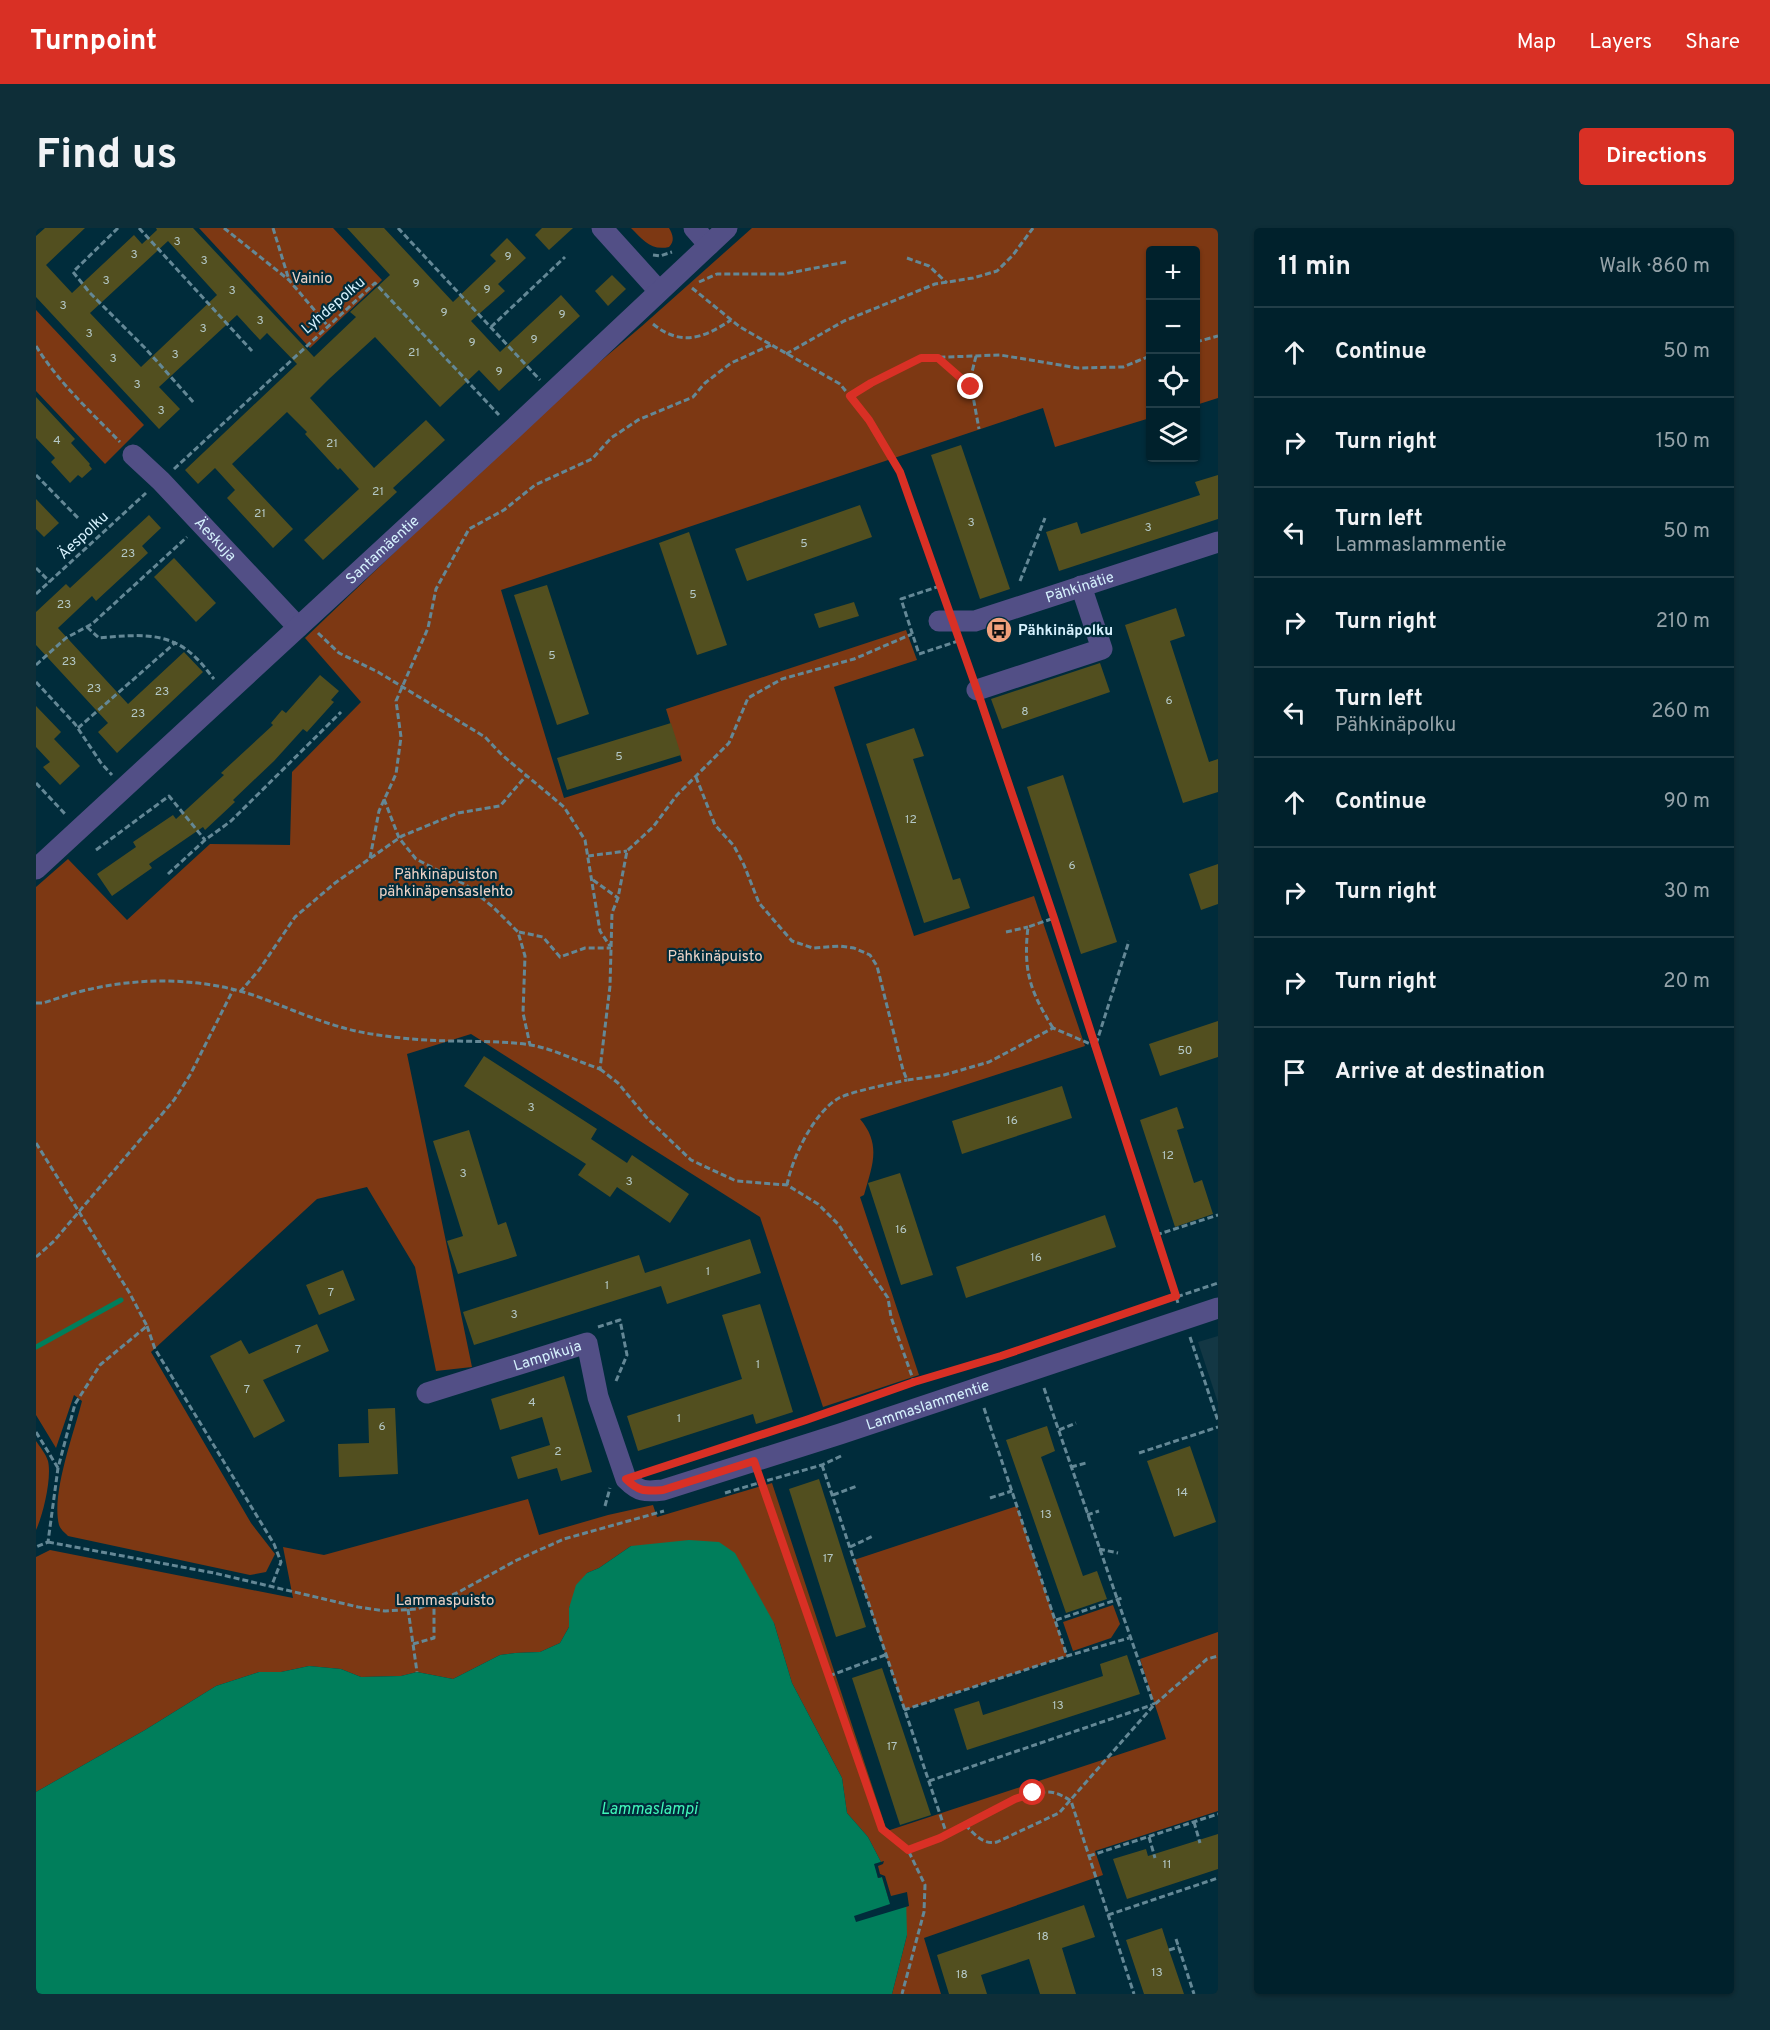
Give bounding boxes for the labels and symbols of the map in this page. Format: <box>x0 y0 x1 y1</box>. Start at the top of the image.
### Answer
house number: 3 <box>173 234 181 250</box>
house number: 3 <box>130 247 138 263</box>
house number: 9 <box>504 249 512 265</box>
house number: 3 <box>200 253 208 269</box>
park label: Vainio <box>291 270 333 289</box>
house number: 3 <box>102 273 110 289</box>
street label: Lyhdepolku <box>298 273 370 339</box>
house number: 9 <box>412 276 420 292</box>
house number: 9 <box>483 282 491 298</box>
house number: 3 <box>228 283 236 299</box>
house number: 3 <box>59 298 67 314</box>
house number: 9 <box>440 305 448 321</box>
house number: 9 <box>558 307 566 323</box>
house number: 3 <box>256 313 264 329</box>
house number: 3 <box>199 321 207 337</box>
house number: 3 <box>85 326 93 342</box>
house number: 9 <box>530 332 538 348</box>
house number: 9 <box>468 335 476 351</box>
house number: 21 <box>408 345 420 361</box>
house number: 3 <box>171 347 179 363</box>
house number: 3 <box>109 351 117 367</box>
house number: 9 <box>495 364 503 380</box>
route end <box>957 373 983 399</box>
house number: 3 <box>133 377 141 393</box>
house number: 3 <box>157 403 165 419</box>
house number: 4 <box>53 433 61 449</box>
house number: 21 <box>326 436 338 452</box>
house number: 21 <box>372 484 384 500</box>
house number: 21 <box>254 506 266 522</box>
street label: Äespolku <box>54 507 113 564</box>
street label: Santamäentie <box>343 512 424 589</box>
street label: Äeskuja <box>189 514 240 566</box>
house number: 3 <box>967 515 975 531</box>
house number: 3 <box>1144 520 1152 536</box>
house number: 5 <box>800 536 808 552</box>
house number: 23 <box>121 546 135 562</box>
street label: Pähkinätie <box>1043 568 1117 608</box>
house number: 5 <box>689 587 697 603</box>
house number: 23 <box>57 597 71 613</box>
bus stop icon: Pähkinäpolku <box>984 615 1014 645</box>
place label: Pähkinäpolku <box>1018 622 1113 641</box>
house number: 5 <box>548 648 556 664</box>
house number: 23 <box>62 654 76 670</box>
house number: 23 <box>87 681 101 697</box>
house number: 23 <box>155 684 169 700</box>
house number: 6 <box>1165 693 1173 709</box>
house number: 8 <box>1021 704 1029 720</box>
house number: 23 <box>131 706 145 722</box>
house number: 5 <box>615 749 623 765</box>
house number: 12 <box>905 812 917 828</box>
house number: 6 <box>1068 858 1076 874</box>
park label: Pähkinäpuiston pähkinäpensaslehto <box>379 866 513 902</box>
park label: Pähkinäpuisto <box>667 948 763 967</box>
house number: 50 <box>1177 1043 1193 1059</box>
house number: 3 <box>527 1100 535 1116</box>
house number: 16 <box>1006 1113 1018 1129</box>
house number: 12 <box>1162 1148 1174 1164</box>
house number: 3 <box>459 1166 467 1182</box>
house number: 3 <box>625 1174 633 1190</box>
house number: 16 <box>895 1222 907 1238</box>
house number: 16 <box>1030 1250 1042 1266</box>
house number: 1 <box>706 1264 710 1280</box>
house number: 1 <box>605 1278 609 1294</box>
house number: 7 <box>328 1285 334 1301</box>
house number: 3 <box>510 1307 518 1323</box>
street label: Lampikuja <box>511 1337 584 1376</box>
house number: 7 <box>295 1342 301 1358</box>
house number: 1 <box>756 1357 760 1373</box>
street label: Lammaslammentie <box>864 1377 992 1436</box>
house number: 7 <box>244 1382 250 1398</box>
house number: 4 <box>528 1395 536 1411</box>
house number: 1 <box>677 1411 681 1427</box>
house number: 6 <box>378 1419 386 1435</box>
house number: 2 <box>554 1444 562 1460</box>
house number: 14 <box>1176 1485 1188 1501</box>
house number: 13 <box>1040 1507 1052 1523</box>
house number: 17 <box>823 1551 833 1567</box>
park label: Lammaspuisto <box>396 1592 494 1611</box>
house number: 13 <box>1052 1698 1064 1714</box>
house number: 17 <box>887 1739 897 1755</box>
route start <box>1019 1779 1045 1805</box>
water label: Lammaslampi <box>601 1800 698 1820</box>
house number: 11 <box>1163 1857 1171 1873</box>
house number: 18 <box>1037 1929 1049 1945</box>
house number: 13 <box>1151 1965 1163 1981</box>
house number: 18 <box>956 1967 968 1983</box>

